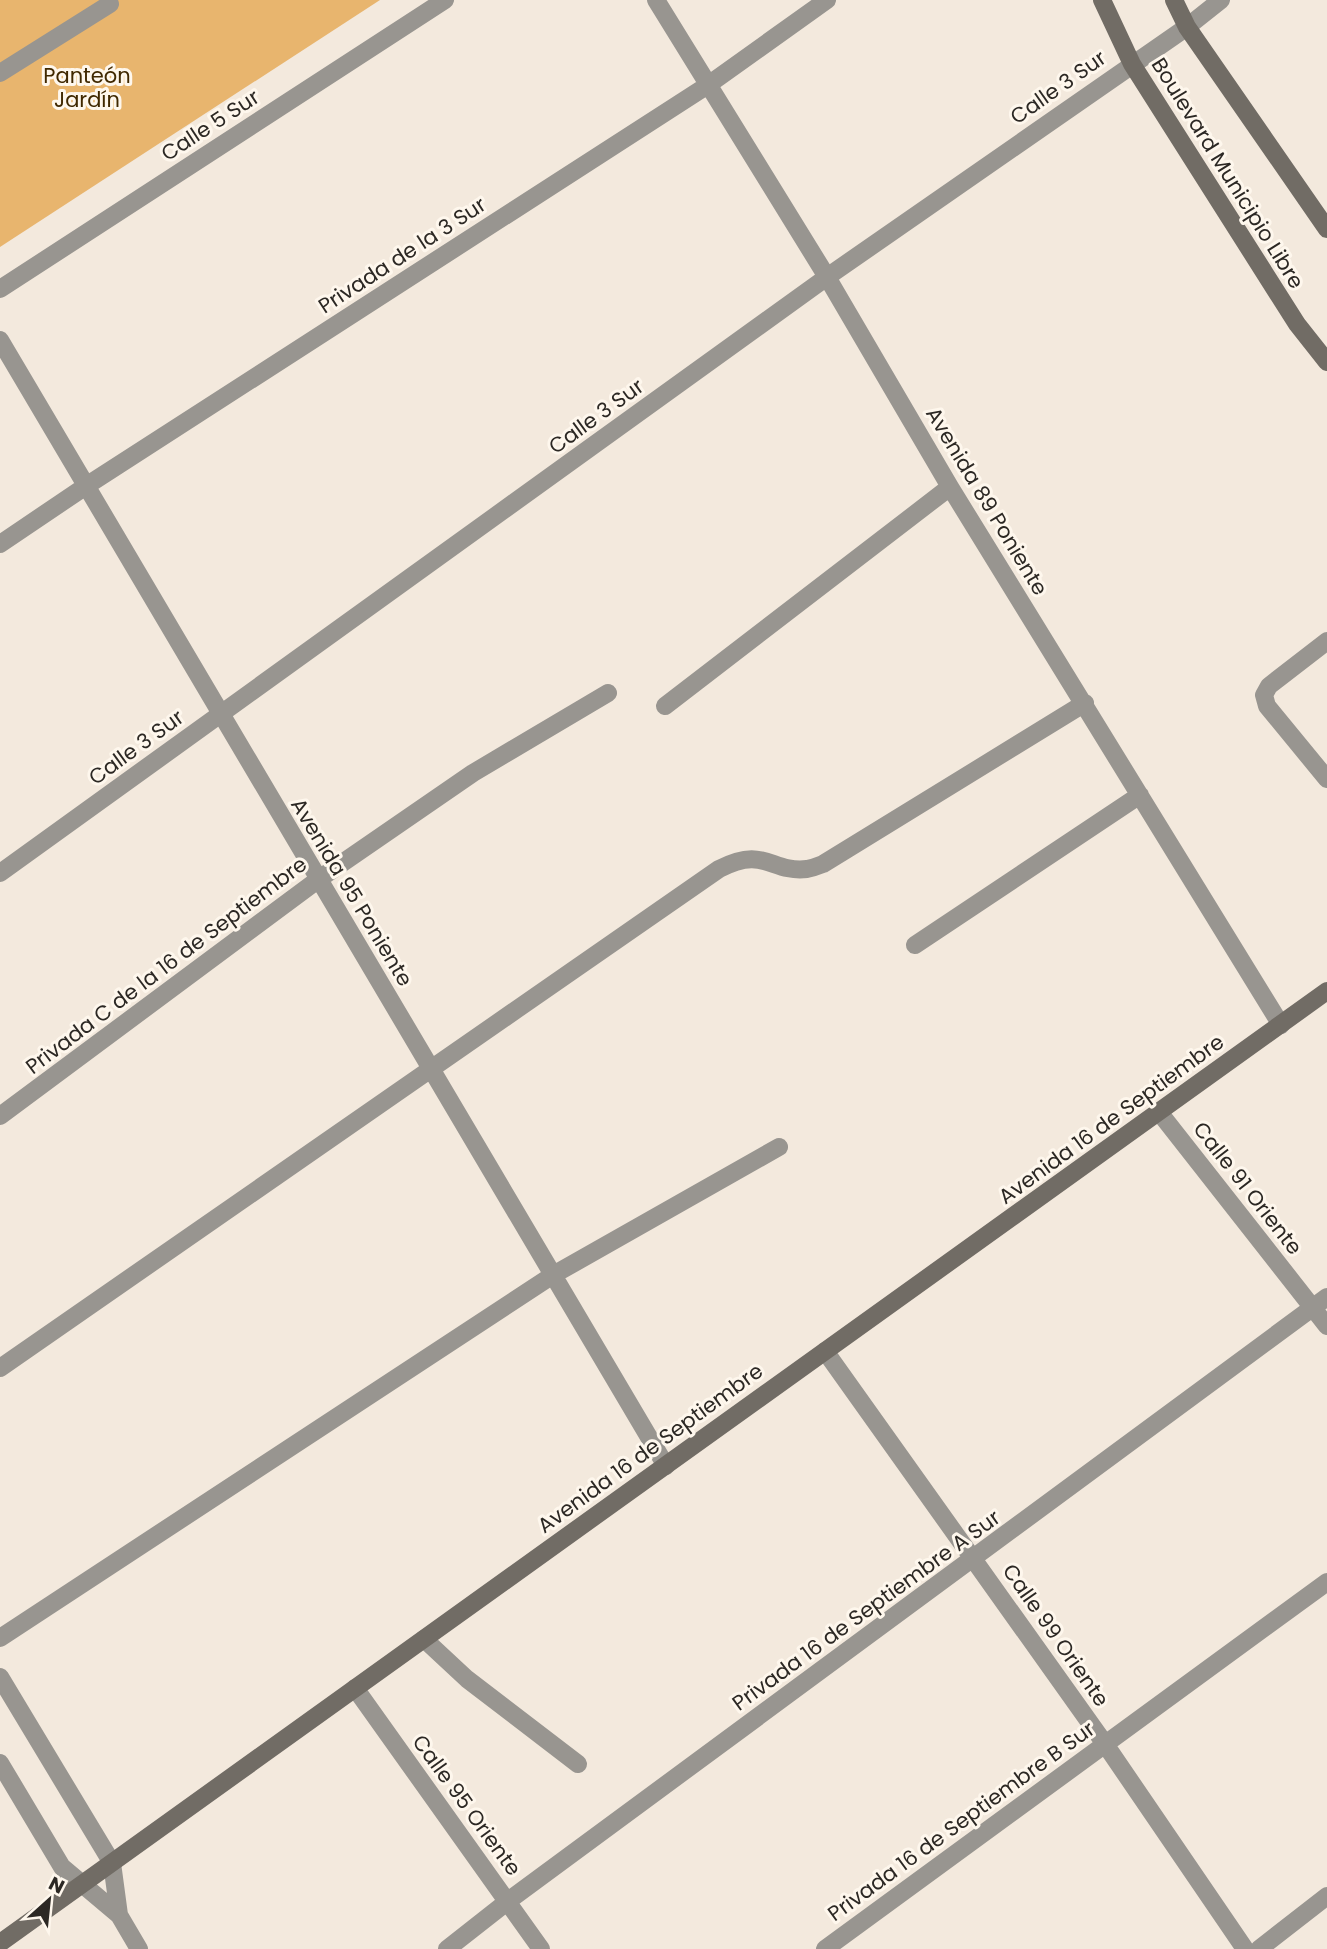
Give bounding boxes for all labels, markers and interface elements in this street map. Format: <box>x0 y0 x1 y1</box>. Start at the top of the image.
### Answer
street label: Calle 3 Sur <box>1004 43 1112 131</box>
street label: Boulevard Municipio Libre <box>1145 52 1311 294</box>
park label: Panteón Jardín <box>43 61 131 114</box>
street label: Calle 5 Sur <box>155 82 265 168</box>
street label: Privada de la 3 Sur <box>313 190 492 320</box>
street label: Calle 3 Sur <box>543 372 650 460</box>
street label: Avenida 89 Poniente <box>919 401 1055 601</box>
street label: Calle 3 Sur <box>83 703 190 791</box>
street label: Avenida 95 Poniente <box>284 792 420 992</box>
street label: Privada C de la 16 de Septiembre <box>19 850 313 1080</box>
street label: Avenida 16 de Septiembre <box>992 1027 1230 1211</box>
street label: Calle 91 Oriente <box>1187 1115 1309 1261</box>
street label: Avenida 16 de Septiembre <box>531 1356 769 1540</box>
street label: Privada 16 de Septiembre A Sur <box>726 1503 1006 1717</box>
street label: Calle 99 Oriente <box>996 1558 1116 1712</box>
street label: Privada 16 de Septiembre B Sur <box>822 1714 1100 1928</box>
street label: Calle 95 Oriente <box>406 1729 528 1881</box>
north arrow <box>14 1865 84 1935</box>
text: N <box>44 1870 69 1901</box>

